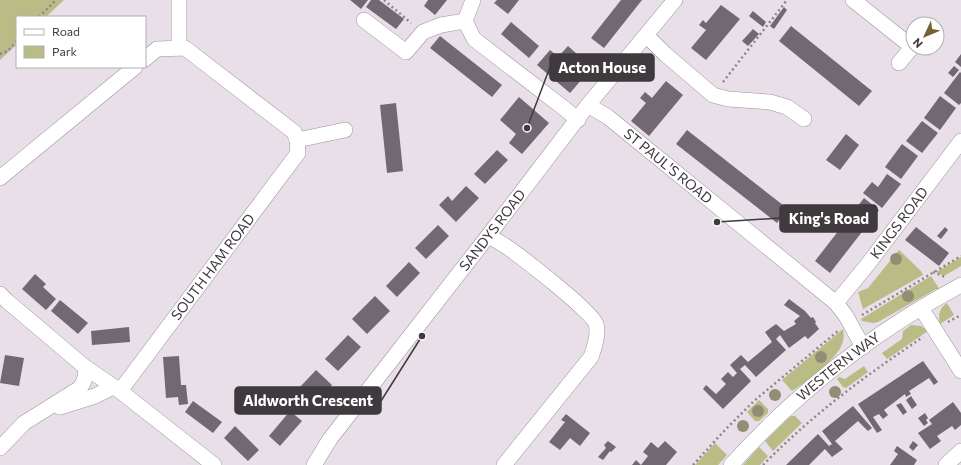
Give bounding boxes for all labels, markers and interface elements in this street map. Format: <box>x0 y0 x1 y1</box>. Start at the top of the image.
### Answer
legend <box>16 16 146 68</box>
north arrow <box>905 16 945 56</box>
text: Road <box>52 24 80 38</box>
text: N <box>910 36 925 51</box>
text: Park <box>52 44 78 58</box>
callout: Acton House <box>550 54 654 81</box>
text: Acton House <box>558 58 646 76</box>
street label: ST PAUL'S ROAD <box>621 125 716 207</box>
street label: KINGS ROAD <box>866 183 931 262</box>
street label: SANDYS ROAD <box>455 186 529 274</box>
callout: King's Road <box>780 205 877 232</box>
text: King's Road <box>789 209 869 227</box>
street label: SOUTH HAM ROAD <box>167 210 258 323</box>
street label: WESTERN WAY <box>793 328 883 404</box>
callout: Aldworth Crescent <box>235 387 381 414</box>
text: Aldworth Crescent <box>243 391 373 409</box>

